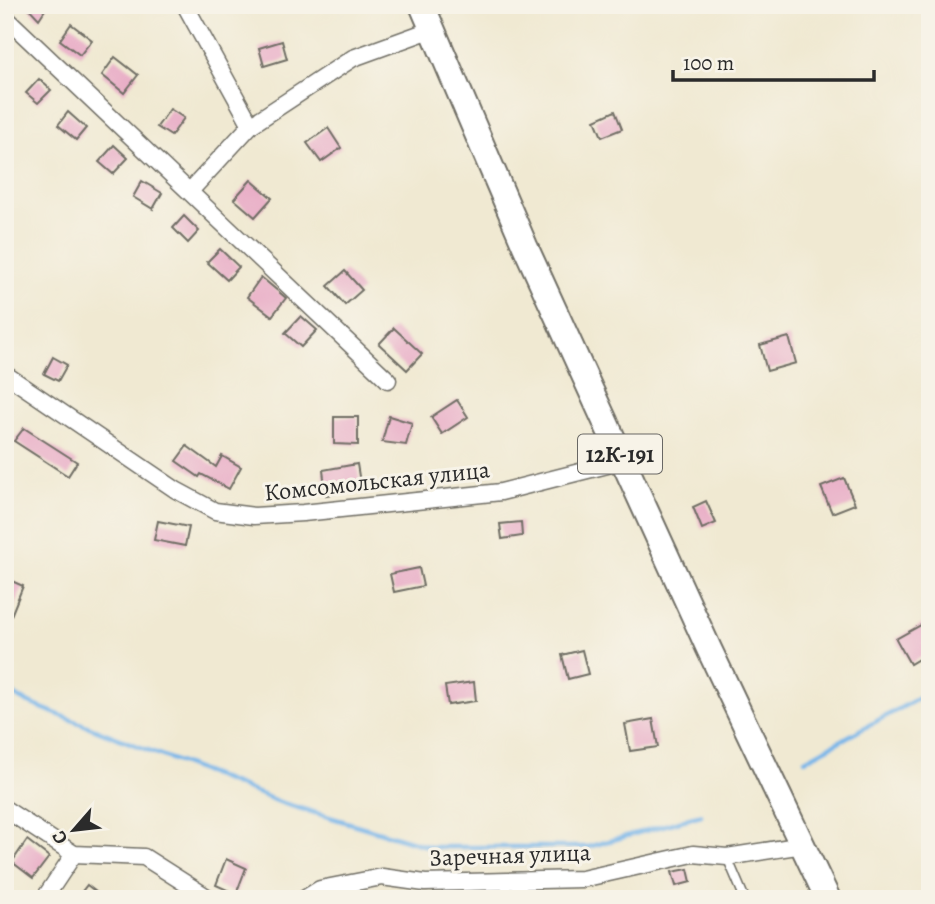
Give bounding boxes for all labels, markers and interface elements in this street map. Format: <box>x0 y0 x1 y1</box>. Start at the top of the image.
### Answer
scale bar <box>673 38 874 82</box>
text: 100 m <box>683 49 734 77</box>
road number: 12К-191 <box>578 435 662 474</box>
street label: Комсомольская улица <box>263 453 491 509</box>
north arrow <box>38 796 108 866</box>
text: С <box>46 826 74 849</box>
street label: Заречная улица <box>429 836 591 874</box>

